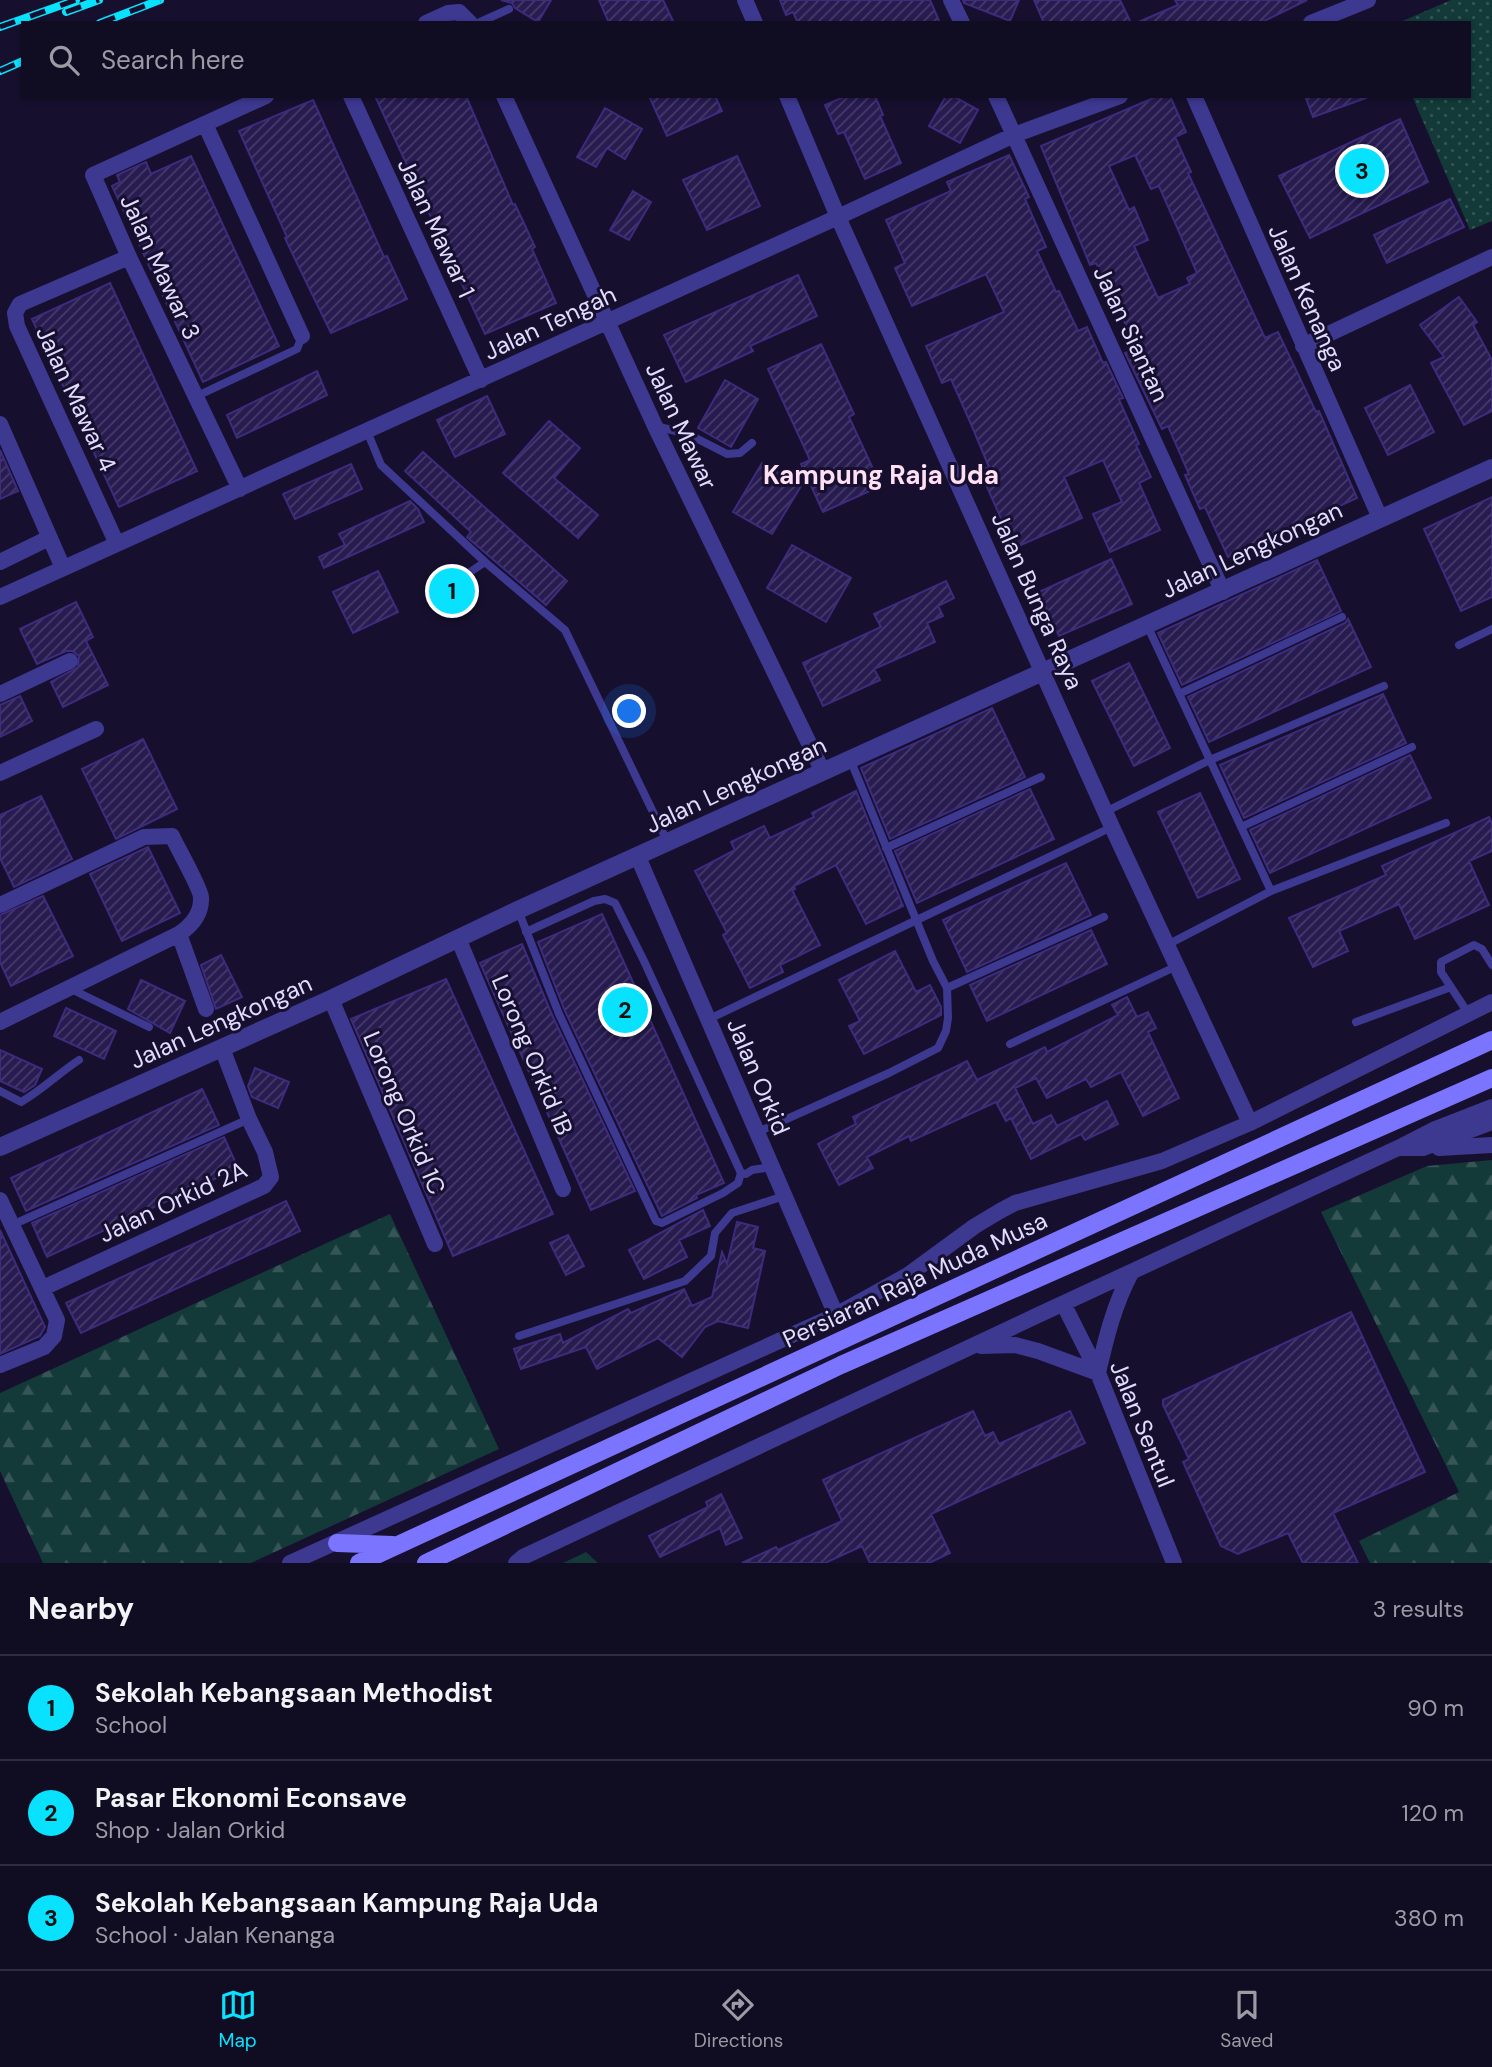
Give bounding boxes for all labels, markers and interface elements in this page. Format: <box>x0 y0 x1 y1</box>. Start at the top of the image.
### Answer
search box <box>21 21 1471 98</box>
icon: search <box>45 41 83 79</box>
text: Search here <box>101 43 244 77</box>
pin: 3 <box>1339 145 1385 197</box>
street label: Jalan Mawar 1 <box>391 153 482 302</box>
street label: Jalan Mawar 3 <box>113 189 208 345</box>
street label: Jalan Kenanga <box>1261 220 1354 376</box>
street label: Jalan Siantan <box>1086 261 1176 407</box>
street label: Jalan Tengah <box>479 278 621 367</box>
street label: Jalan Mawar 4 <box>29 321 124 477</box>
street label: Jalan Mawar <box>639 357 724 494</box>
district label: Kampung Raja Uda <box>763 458 999 492</box>
street label: Jalan Lengkongan <box>1156 494 1347 605</box>
street label: Jalan Bunga Raya <box>985 507 1090 694</box>
pin: 1 <box>429 565 475 617</box>
your location <box>612 694 646 728</box>
street label: Jalan Lengkongan <box>640 729 831 840</box>
street label: Jalan Lengkongan <box>125 968 317 1076</box>
street label: Lorong Orkid 1B <box>485 970 580 1140</box>
pin: 2 <box>602 984 648 1036</box>
street label: Jalan Orkid <box>720 1014 797 1140</box>
street label: Lorong Orkid 1C <box>356 1027 453 1199</box>
street label: Jalan Orkid 2A <box>94 1154 252 1249</box>
street label: Persiaran Raja Muda Musa <box>778 1205 1052 1355</box>
street label: Jalan Sentul <box>1103 1356 1182 1492</box>
text: Nearby <box>28 1589 134 1628</box>
text: 3 results <box>1373 1594 1464 1624</box>
text: Sekolah Kebangsaan Methodist <box>95 1676 493 1710</box>
text: 1 <box>47 1693 55 1723</box>
text: 90 m <box>1407 1693 1464 1723</box>
text: School <box>95 1710 167 1740</box>
text: Pasar Ekonomi Econsave <box>95 1781 407 1815</box>
text: 2 <box>44 1798 58 1828</box>
text: 120 m <box>1401 1798 1464 1828</box>
text: Shop · Jalan Orkid <box>95 1815 285 1845</box>
text: Sekolah Kebangsaan Kampung Raja Uda <box>95 1886 598 1920</box>
text: 3 <box>44 1903 58 1933</box>
text: 380 m <box>1394 1903 1464 1933</box>
text: School · Jalan Kenanga <box>95 1920 335 1950</box>
tab: Map <box>219 1986 257 2053</box>
tab: Directions <box>694 1986 783 2053</box>
tab: Saved <box>1220 1986 1273 2053</box>

